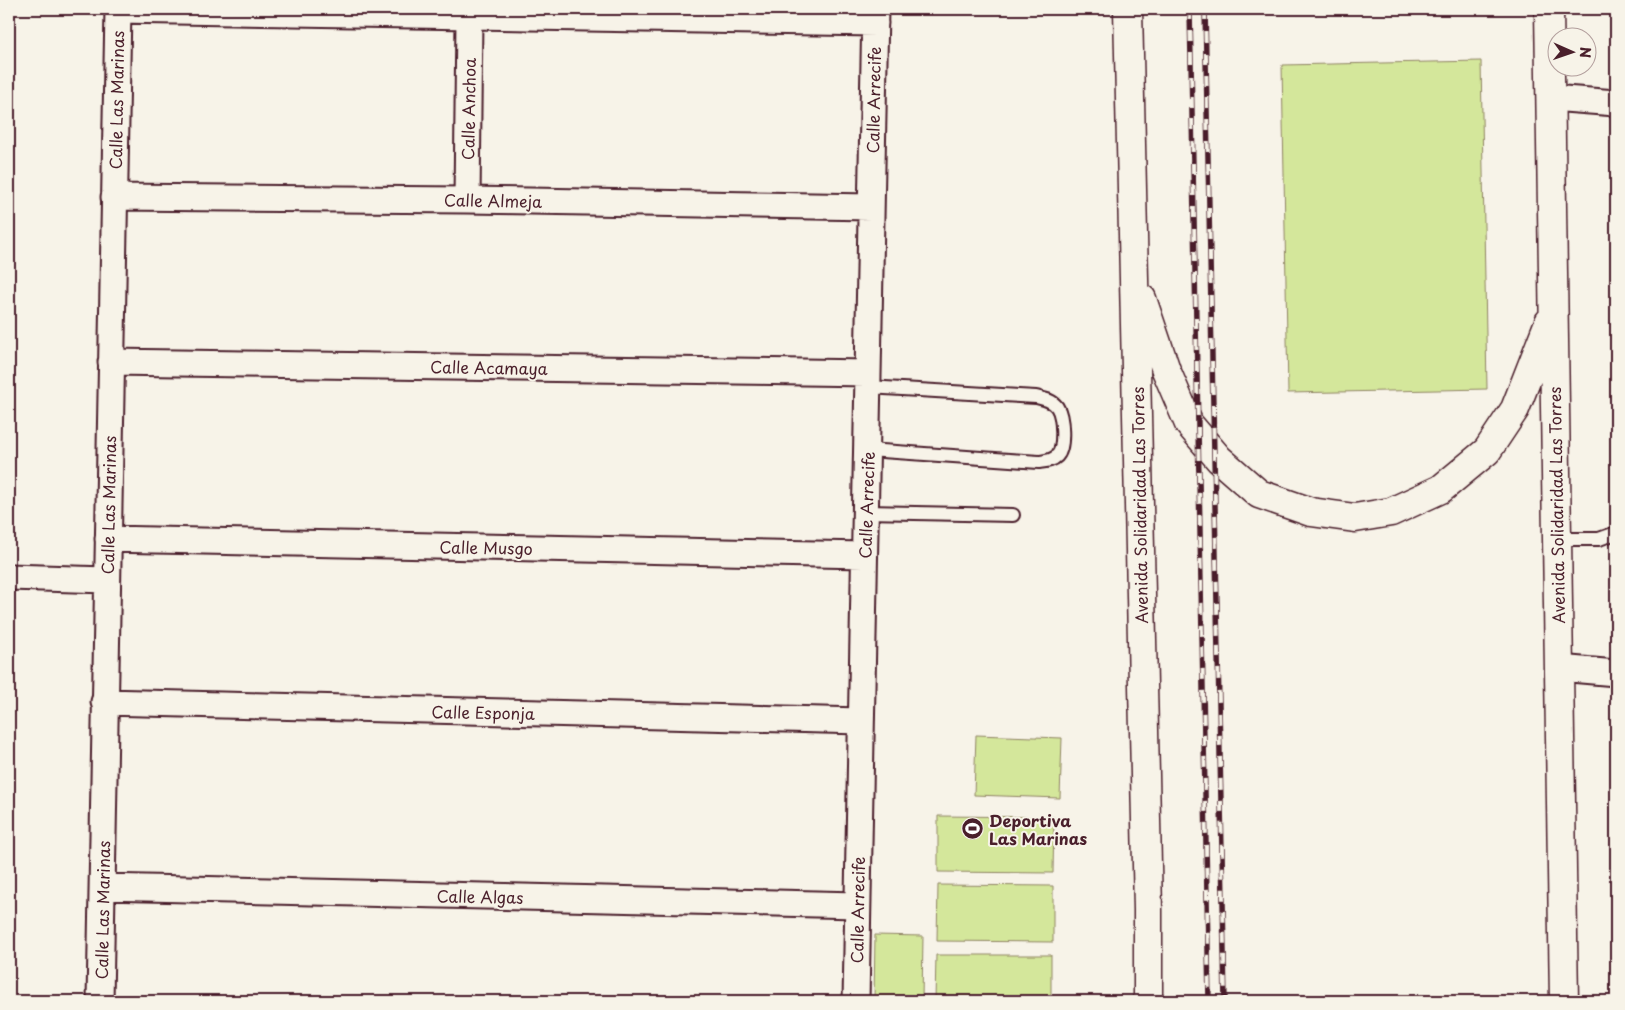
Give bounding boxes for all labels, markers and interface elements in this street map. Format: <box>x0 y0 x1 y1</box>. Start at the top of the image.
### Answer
north arrow <box>1548 28 1598 78</box>
street label: Calle Las Marinas <box>103 30 129 170</box>
street label: Calle Arrecife <box>860 46 886 154</box>
text: N <box>1575 47 1596 58</box>
street label: Calle Anchoa <box>455 58 481 160</box>
street label: Calle Almeja <box>444 187 542 213</box>
street label: Calle Acamaya <box>430 354 548 380</box>
street label: Avenida Solidaridad Las Torres <box>1125 386 1153 624</box>
street label: Avenida Solidaridad Las Torres <box>1542 386 1570 624</box>
street label: Calle Las Marinas <box>95 435 121 575</box>
street label: Calle Arrecife <box>852 451 880 559</box>
street label: Calle Musgo <box>439 534 533 560</box>
street label: Calle Esponja <box>431 699 535 725</box>
place label: Deportiva Las Marinas <box>989 808 1087 850</box>
sports icon: Deportiva Las Marinas <box>961 817 985 841</box>
street label: Calle Las Marinas <box>89 840 115 980</box>
street label: Calle Arrecife <box>844 856 870 964</box>
street label: Calle Algas <box>436 883 524 909</box>

